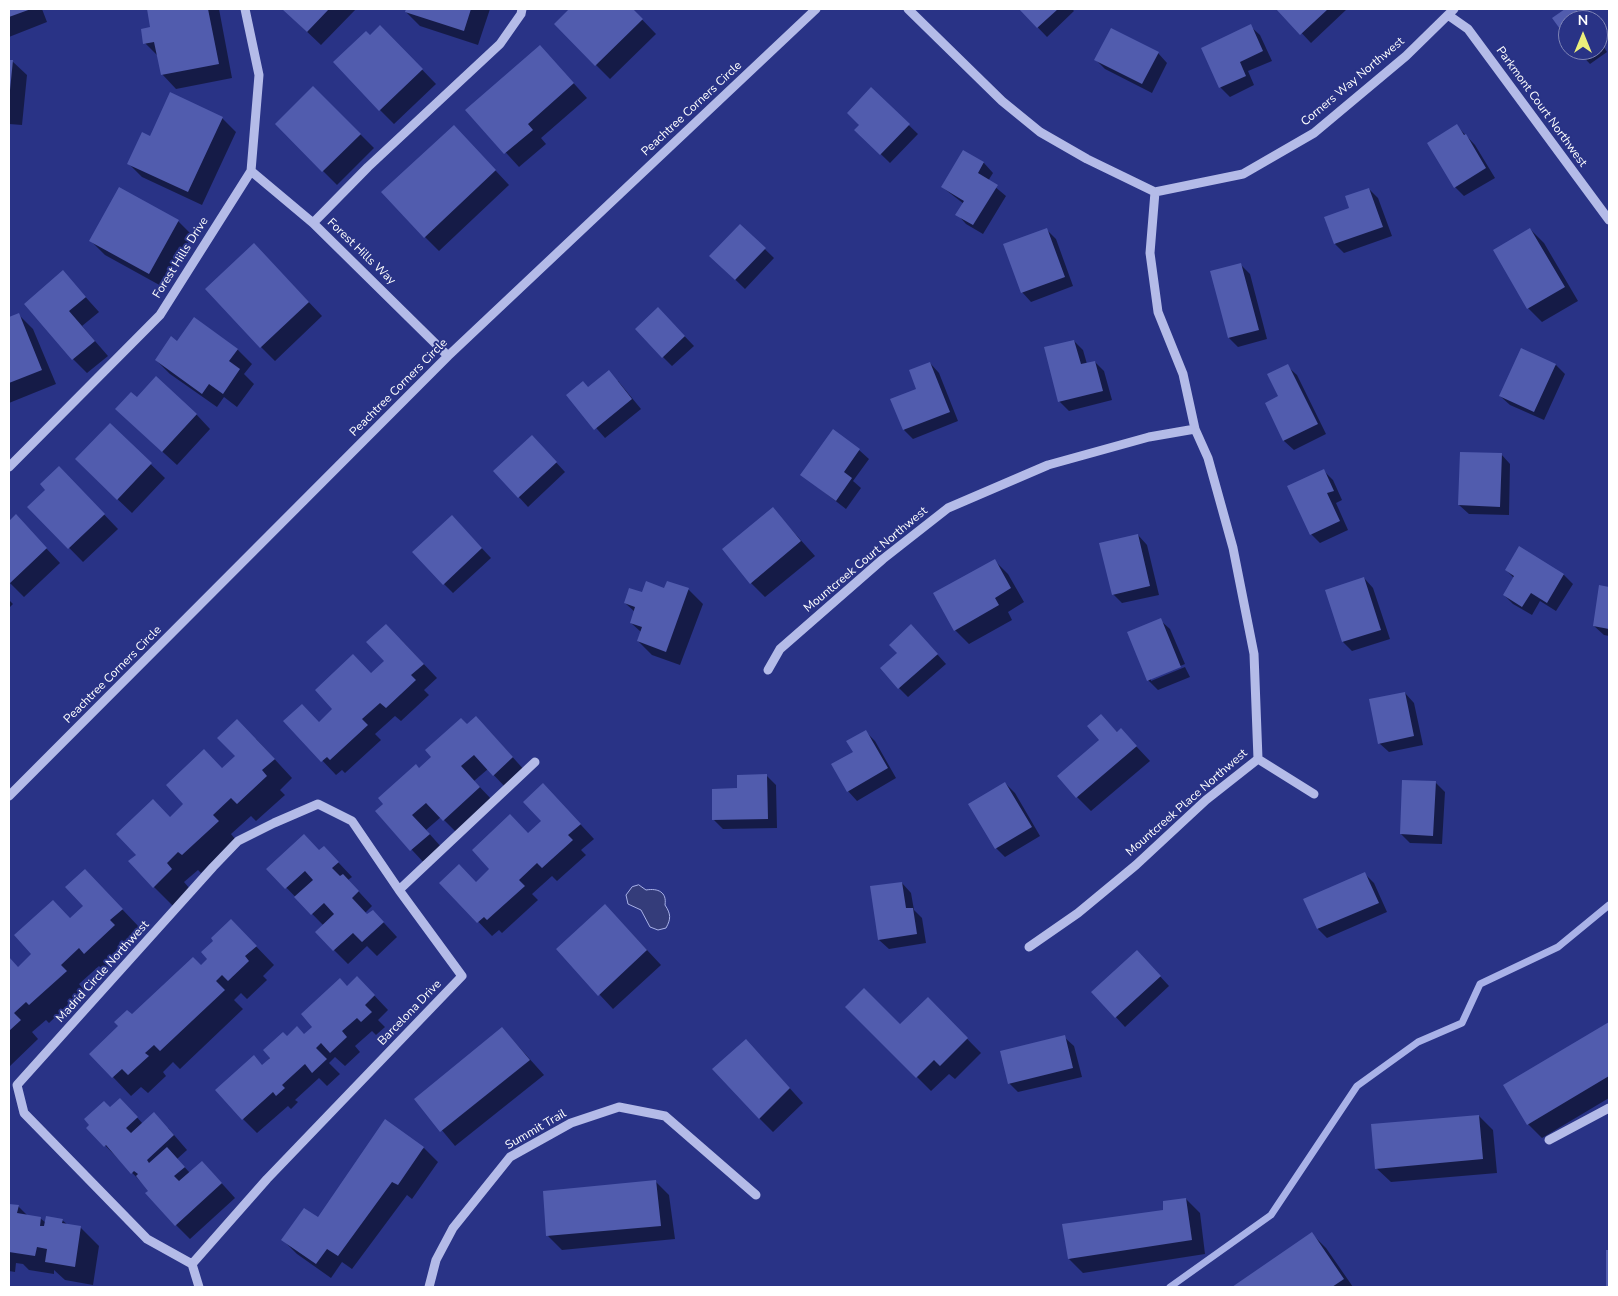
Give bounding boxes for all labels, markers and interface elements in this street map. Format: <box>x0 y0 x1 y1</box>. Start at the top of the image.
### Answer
north arrow <box>1558 10 1608 60</box>
text: N <box>1578 11 1588 30</box>
street label: Corners Way Northwest <box>1298 35 1408 129</box>
street label: Parkmont Court Northwest <box>1492 44 1590 170</box>
street label: Peachtree Corners Circle <box>639 59 745 159</box>
street label: Forest Hills Drive <box>150 215 212 301</box>
street label: Forest Hills Way <box>324 216 398 288</box>
street label: Peachtree Corners Circle <box>347 336 451 440</box>
street label: Mountcreek Court Northwest <box>801 504 931 616</box>
street label: Peachtree Corners Circle <box>61 623 165 727</box>
street label: Mountcreek Place Northwest <box>1123 746 1251 860</box>
street label: Madrid Circle Northwest <box>54 918 152 1026</box>
street label: Barcelona Drive <box>375 977 445 1049</box>
street label: Summit Trail <box>503 1107 569 1153</box>

